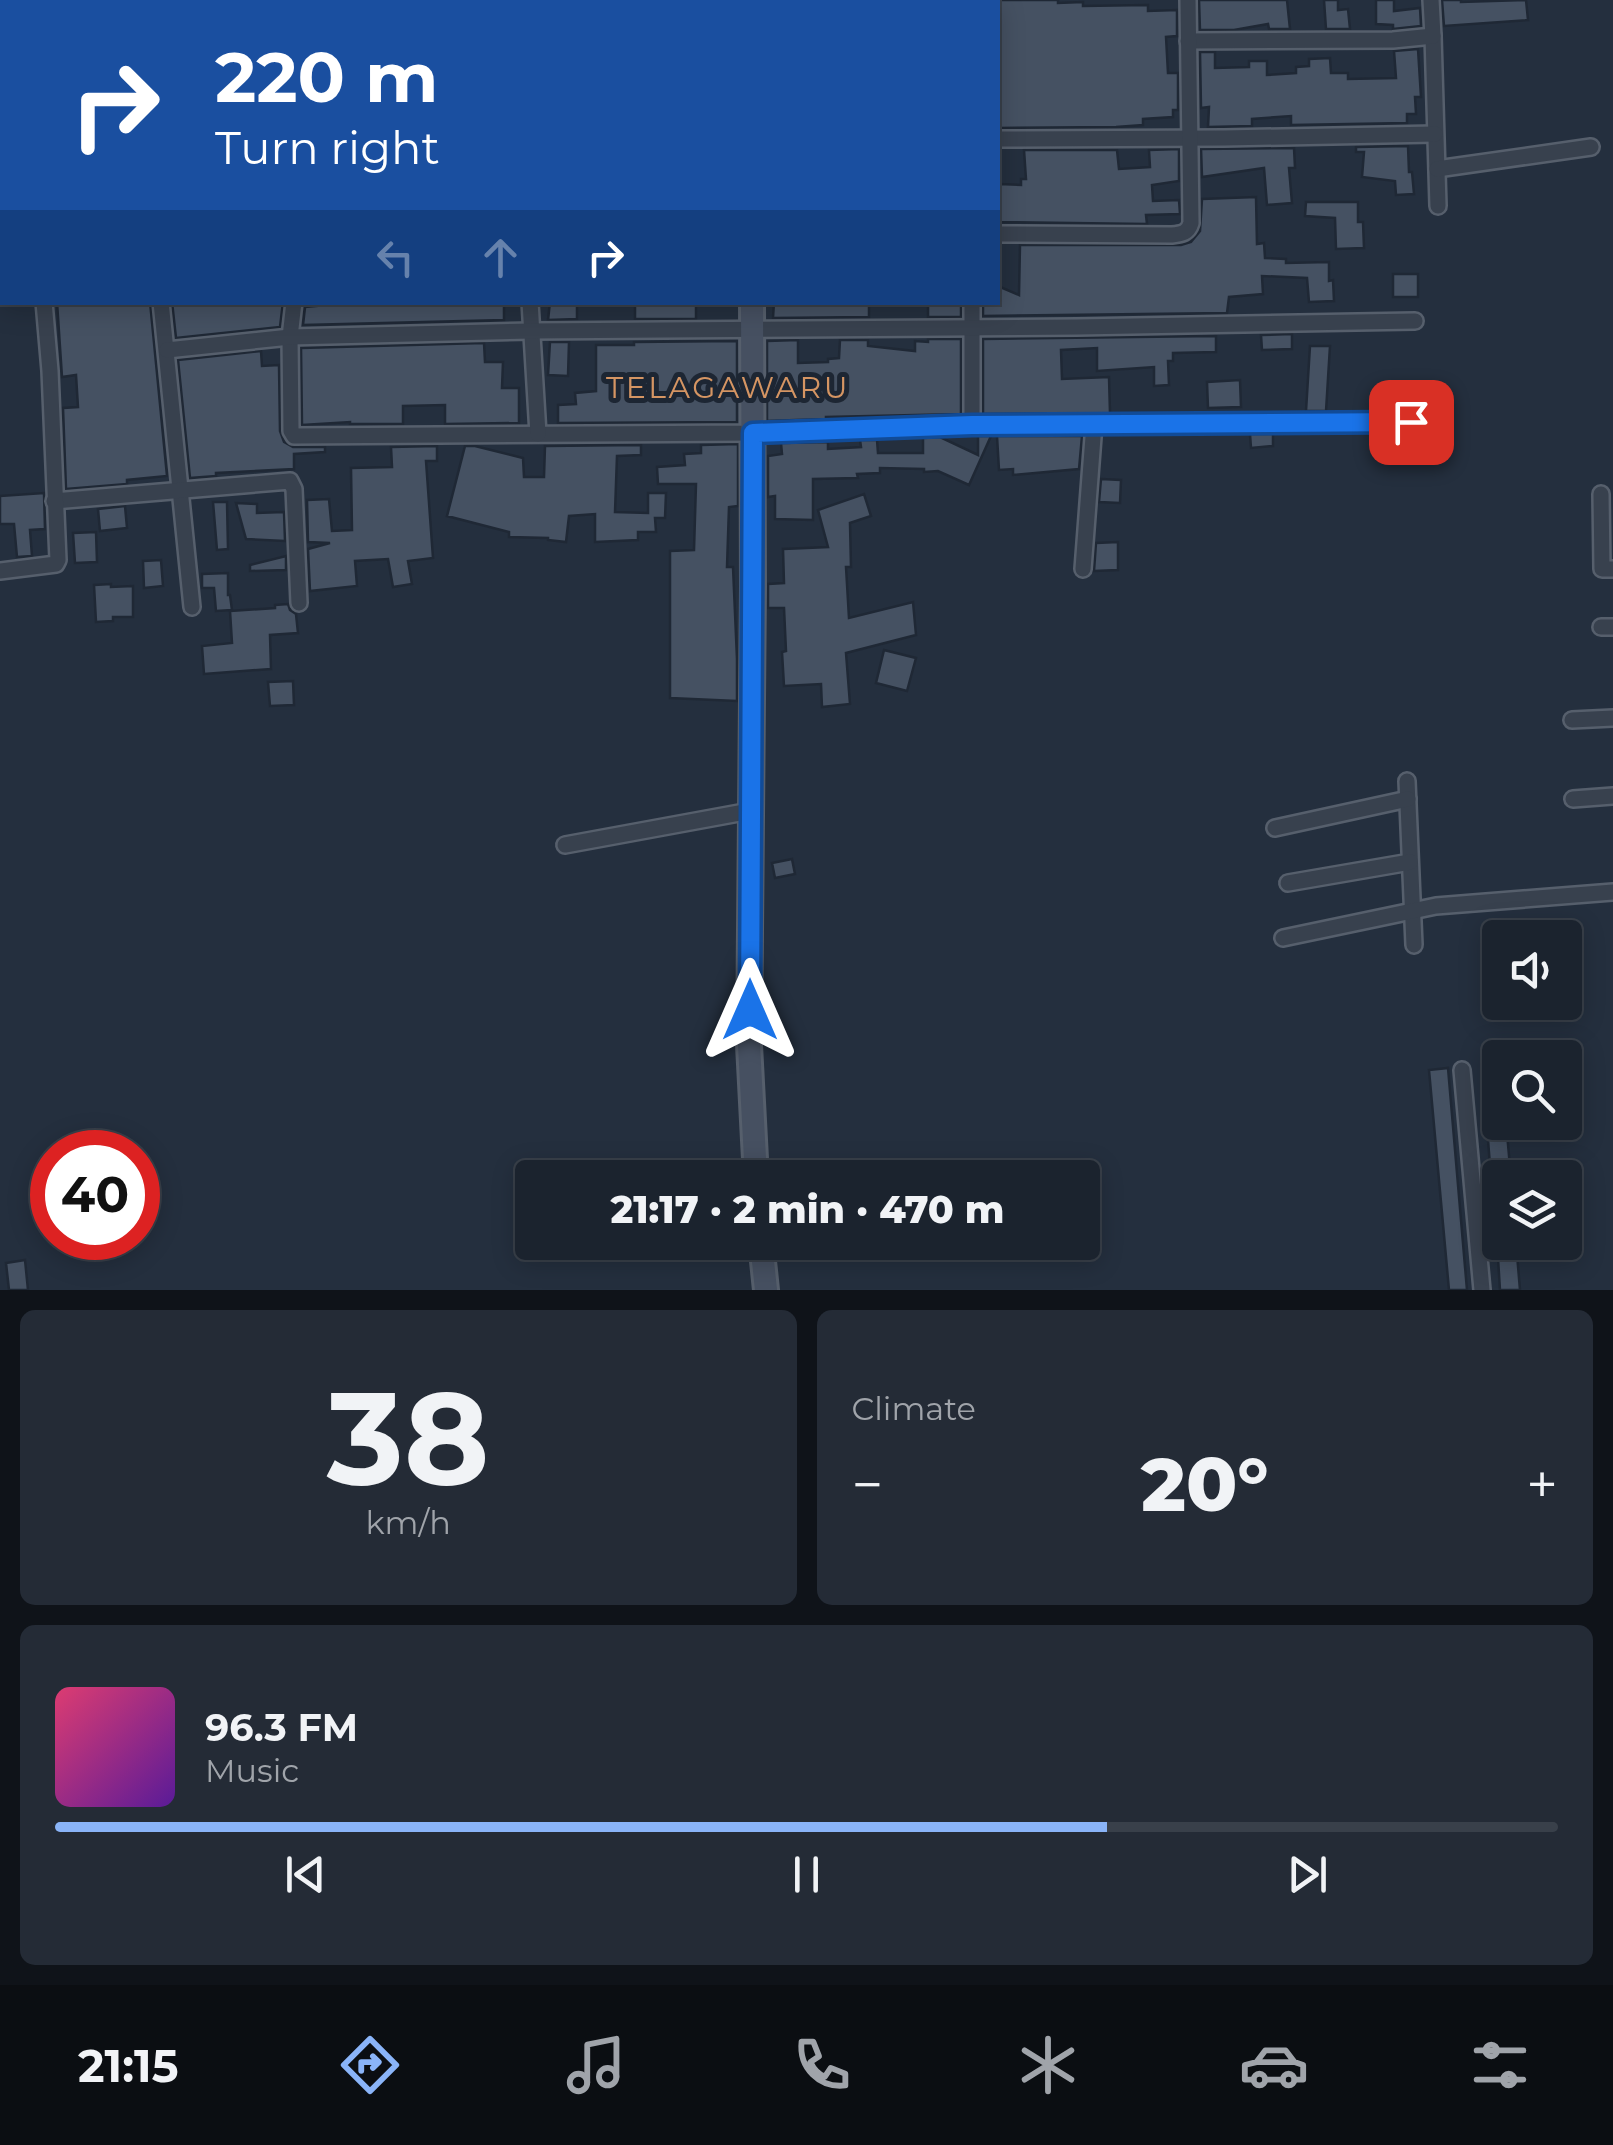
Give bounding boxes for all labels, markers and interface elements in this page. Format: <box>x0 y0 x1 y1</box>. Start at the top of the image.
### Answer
text: 220 m <box>215 34 438 120</box>
icon: right <box>50 40 180 170</box>
text: Turn right <box>215 120 440 175</box>
icon: left <box>368 230 423 285</box>
icon: ahead <box>473 230 528 285</box>
icon: right <box>578 230 633 285</box>
district label: TELAGAWARU <box>606 369 850 406</box>
pin <box>1369 380 1454 465</box>
icon: arrive <box>1384 395 1439 450</box>
map controls <box>1482 920 1582 1260</box>
button: sound <box>1482 920 1582 1020</box>
position arrow <box>698 958 802 1062</box>
button: search <box>1482 1040 1582 1140</box>
speed limit sign: 40 <box>30 1130 160 1260</box>
button: layers <box>1482 1160 1582 1260</box>
text: 21:17 · 2 min · 470 m <box>610 1186 1005 1233</box>
text: 38 <box>327 1358 490 1517</box>
text: Climate <box>852 1389 976 1428</box>
text: 20° <box>1141 1438 1269 1530</box>
text: − <box>852 1451 883 1518</box>
text: + <box>1526 1451 1558 1518</box>
text: km/h <box>366 1503 451 1542</box>
text: 96.3 FM <box>205 1704 358 1751</box>
text: Music <box>205 1751 299 1790</box>
icon: previous <box>278 1847 333 1902</box>
icon: pause <box>779 1847 834 1902</box>
icon: next <box>1280 1847 1335 1902</box>
icon: directions <box>335 2030 405 2100</box>
icon: music <box>561 2030 631 2100</box>
icon: phone <box>787 2030 857 2100</box>
icon: climate <box>1013 2030 1083 2100</box>
icon: car <box>1239 2030 1309 2100</box>
icon: filters <box>1465 2030 1535 2100</box>
text: 21:15 <box>78 2038 178 2093</box>

